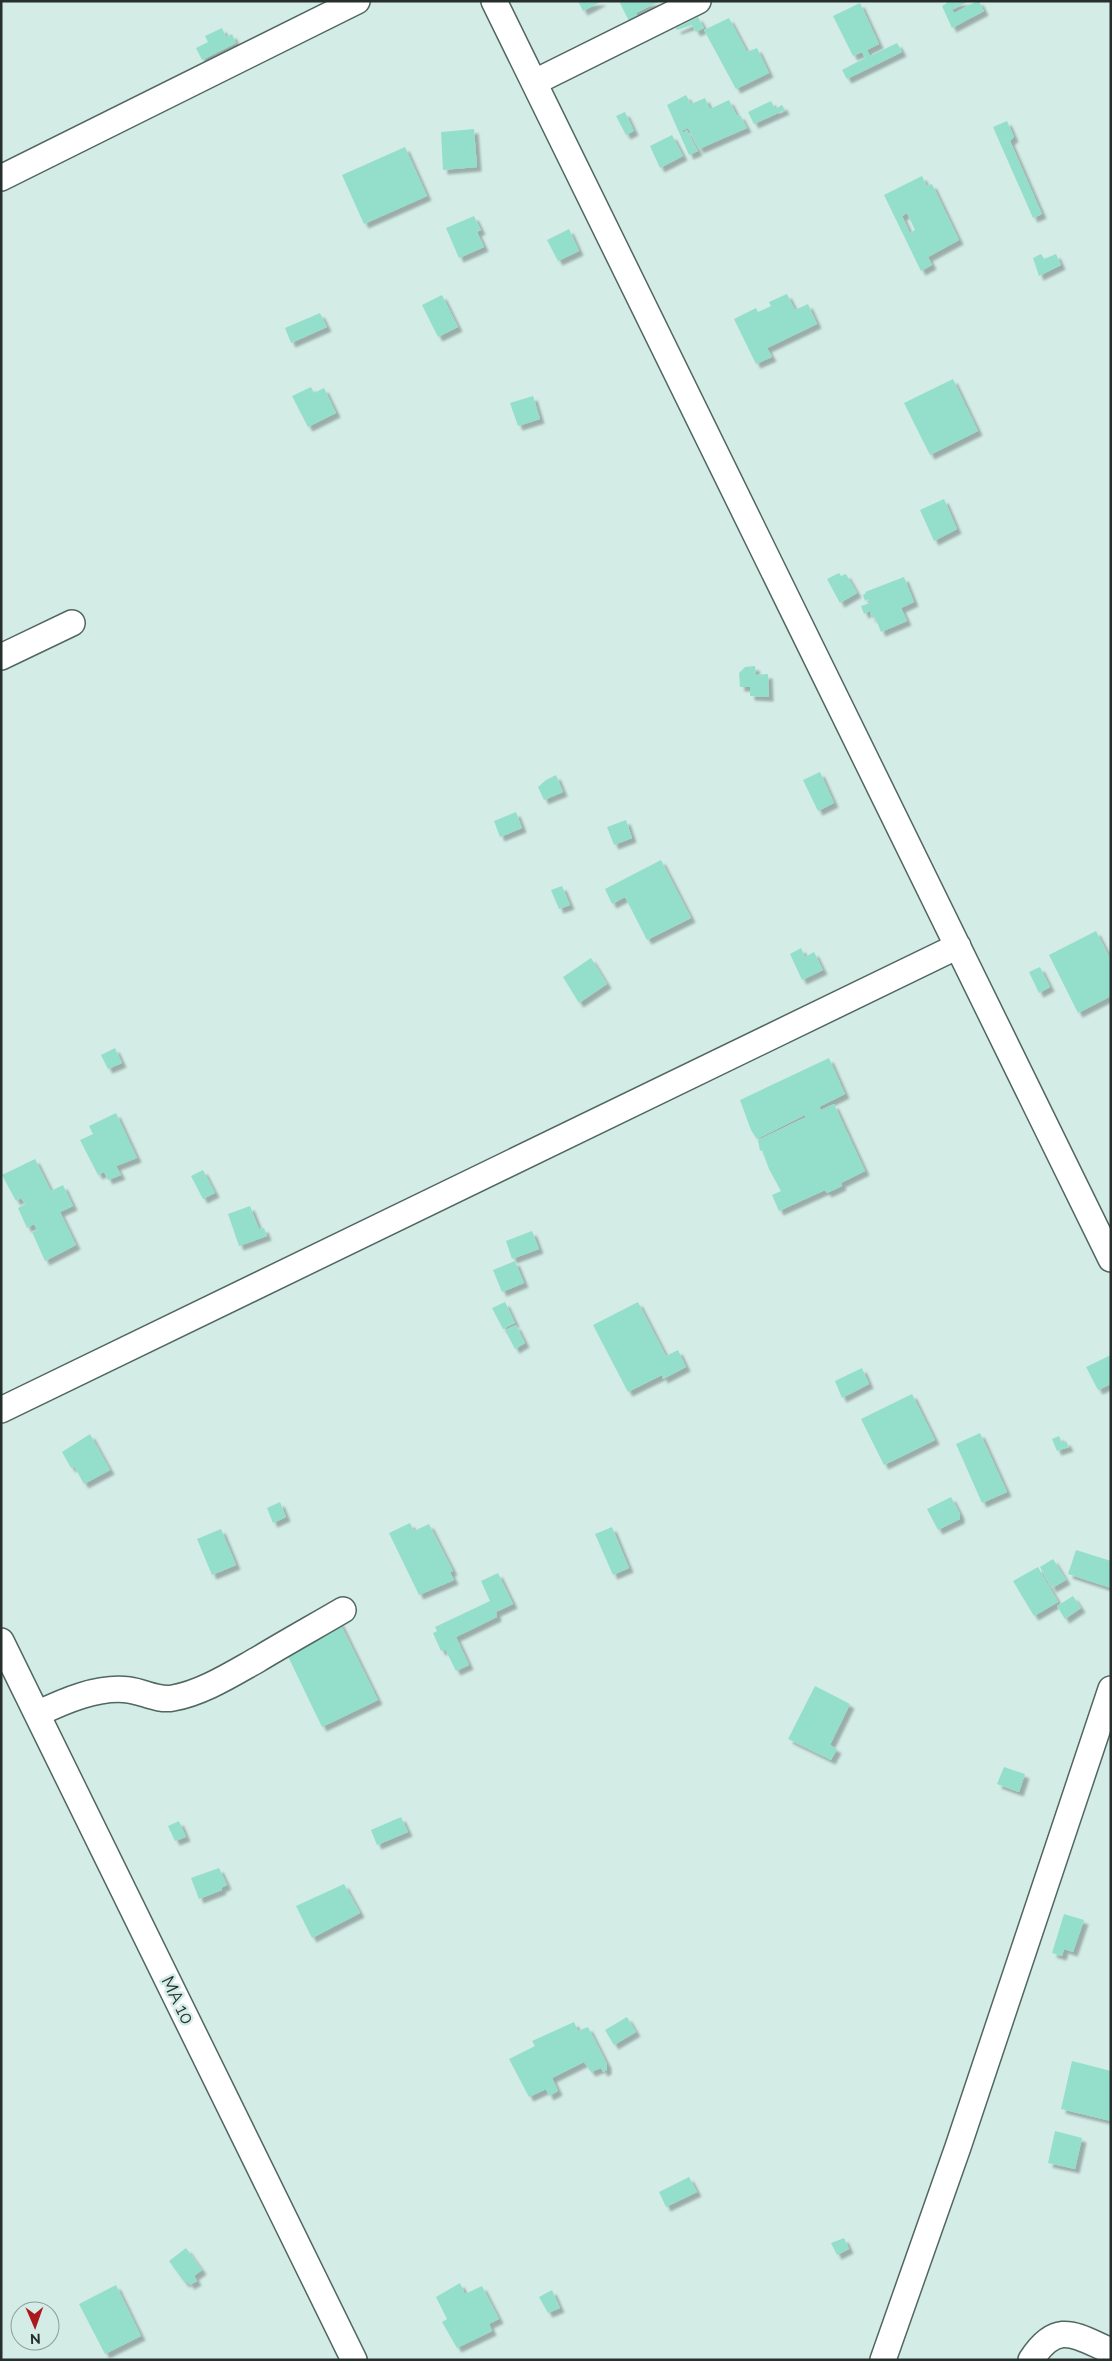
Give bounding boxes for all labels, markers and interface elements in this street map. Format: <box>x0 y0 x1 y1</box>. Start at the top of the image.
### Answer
street label: MA 10 <box>157 1973 199 2027</box>
north arrow <box>10 2301 60 2351</box>
text: N <box>30 2331 41 2347</box>

